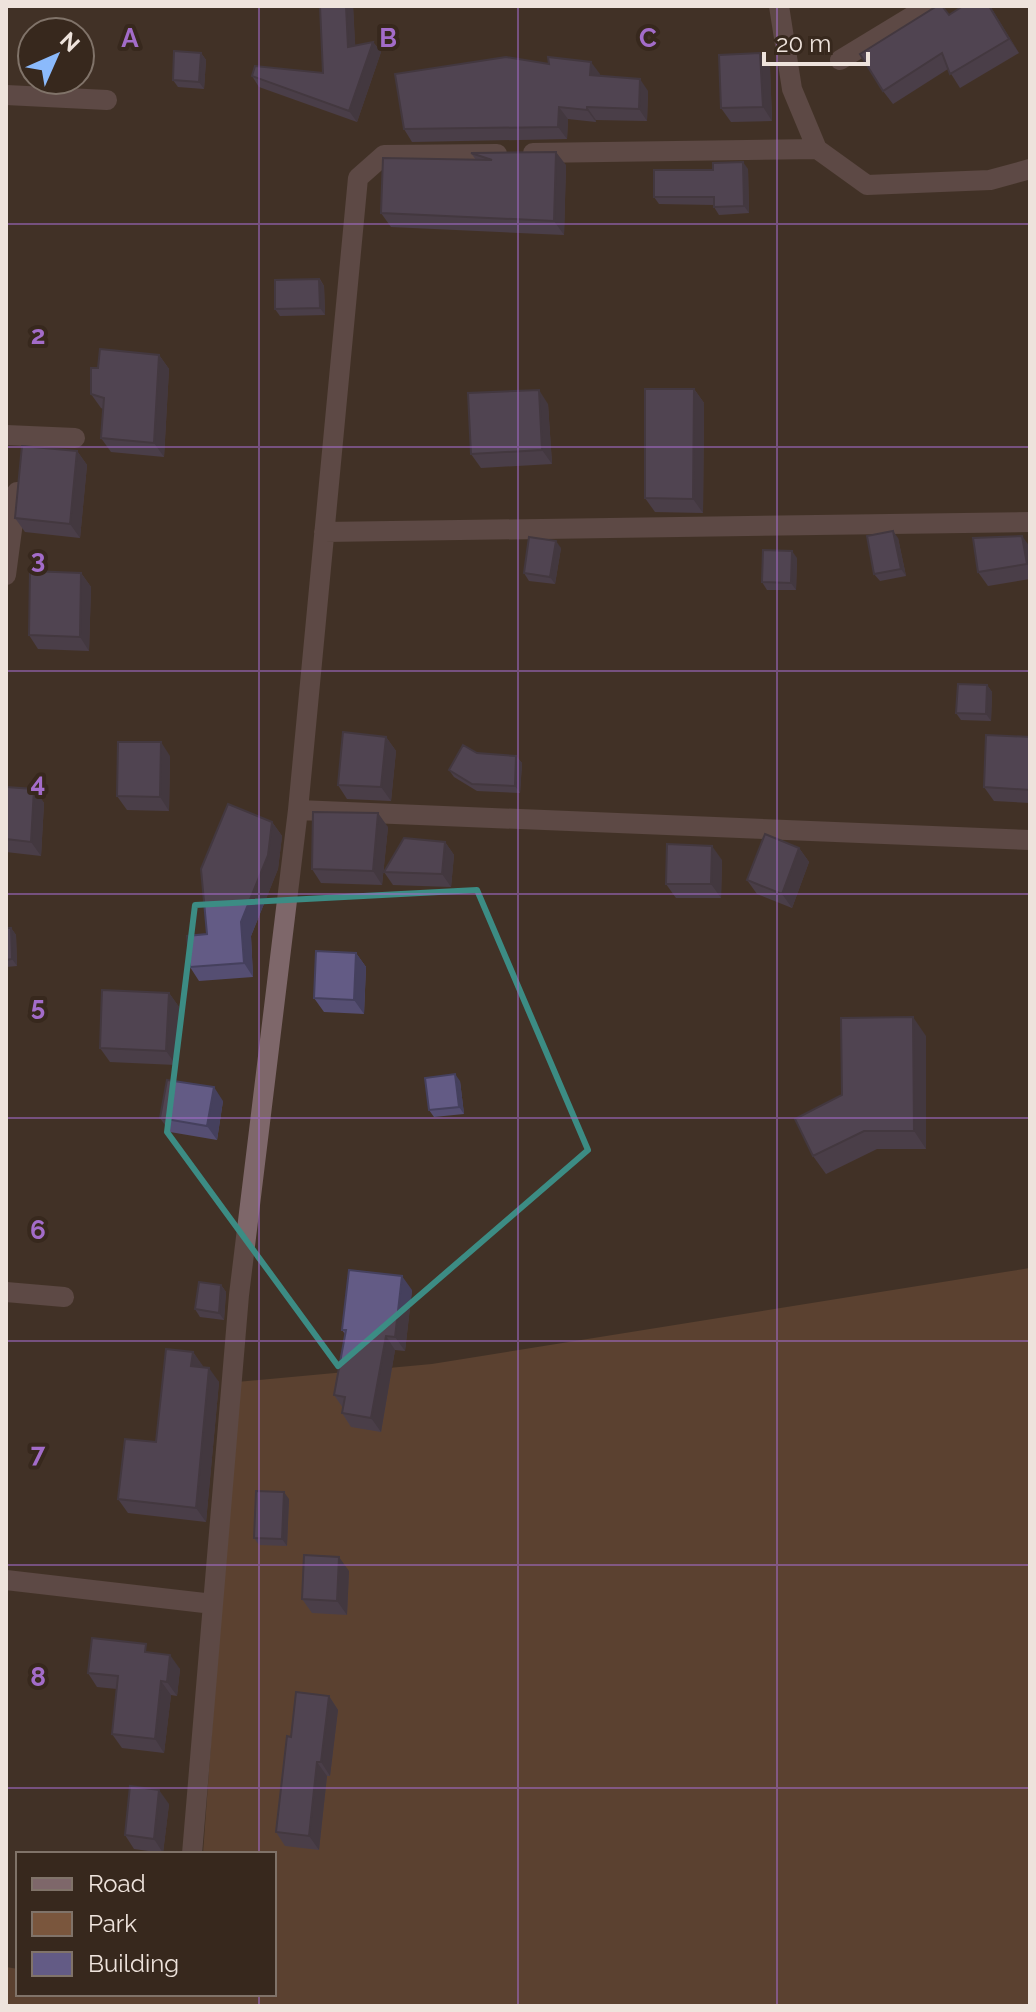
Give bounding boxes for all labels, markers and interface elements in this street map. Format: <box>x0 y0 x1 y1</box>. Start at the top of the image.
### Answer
north arrow <box>16 16 96 96</box>
scale bar <box>764 16 868 66</box>
text: A <box>121 23 139 53</box>
text: B <box>379 23 397 53</box>
text: C <box>639 23 657 53</box>
text: N <box>55 27 85 57</box>
text: 20 m <box>776 29 831 58</box>
text: 2 <box>31 320 45 350</box>
text: 3 <box>31 544 45 574</box>
text: 4 <box>31 768 45 798</box>
text: 5 <box>31 991 45 1021</box>
text: 6 <box>30 1215 46 1245</box>
text: 7 <box>31 1438 46 1468</box>
text: 8 <box>30 1662 46 1692</box>
legend <box>16 1852 276 1996</box>
text: Road <box>88 1869 146 1898</box>
text: Park <box>88 1909 137 1938</box>
text: Building <box>88 1949 179 1978</box>

